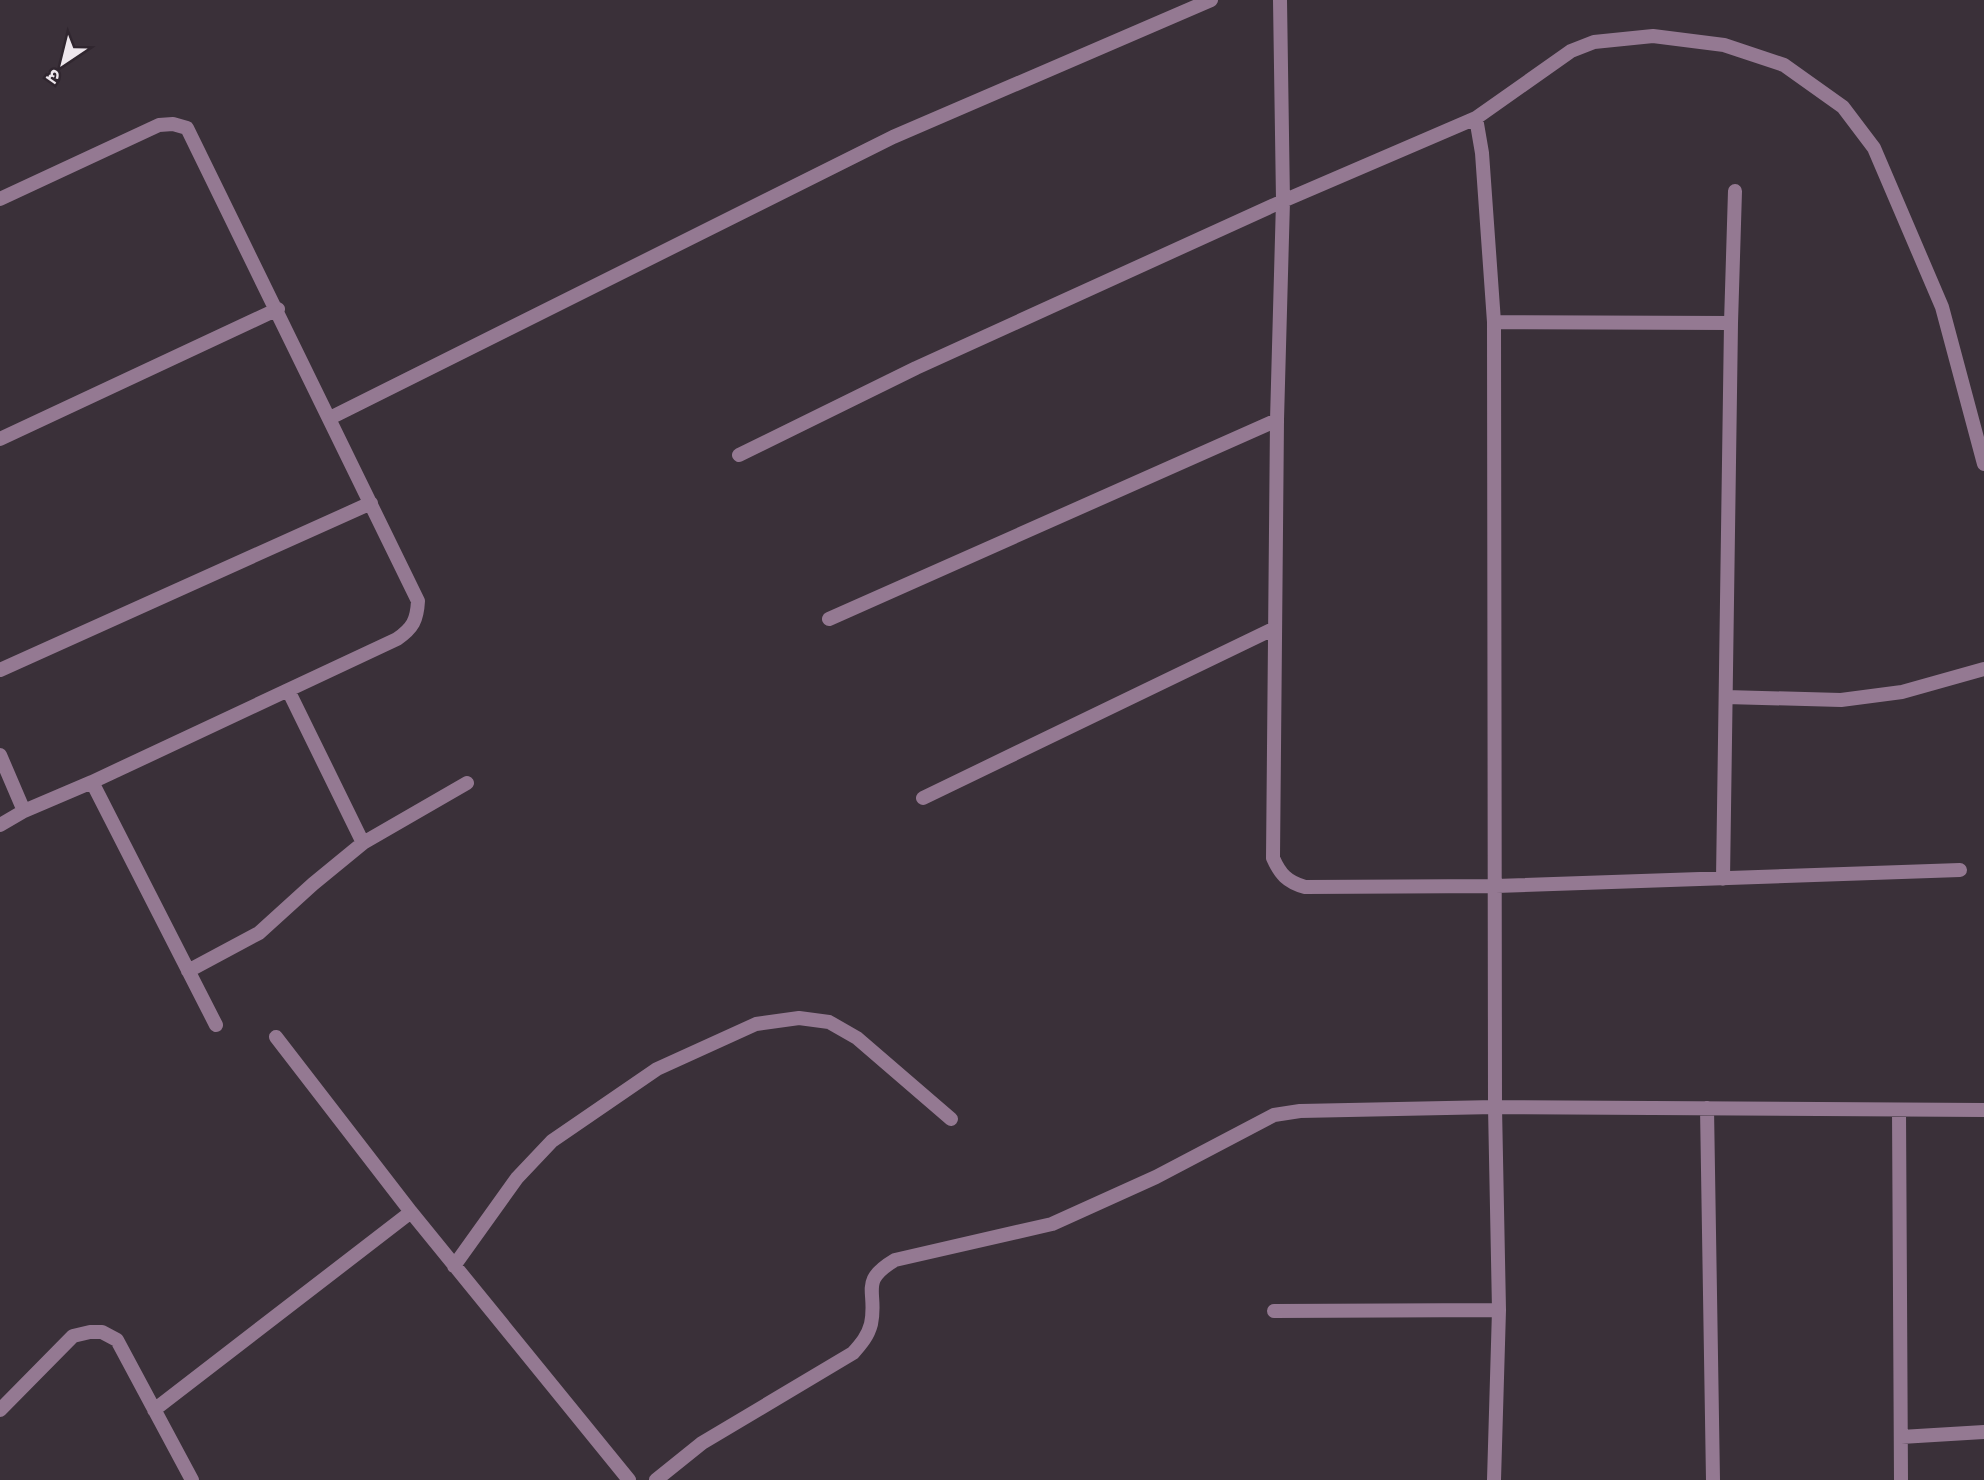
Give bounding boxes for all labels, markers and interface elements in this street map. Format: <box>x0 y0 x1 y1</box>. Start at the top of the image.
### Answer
north arrow <box>28 28 98 98</box>
text: उ <box>41 63 65 90</box>

